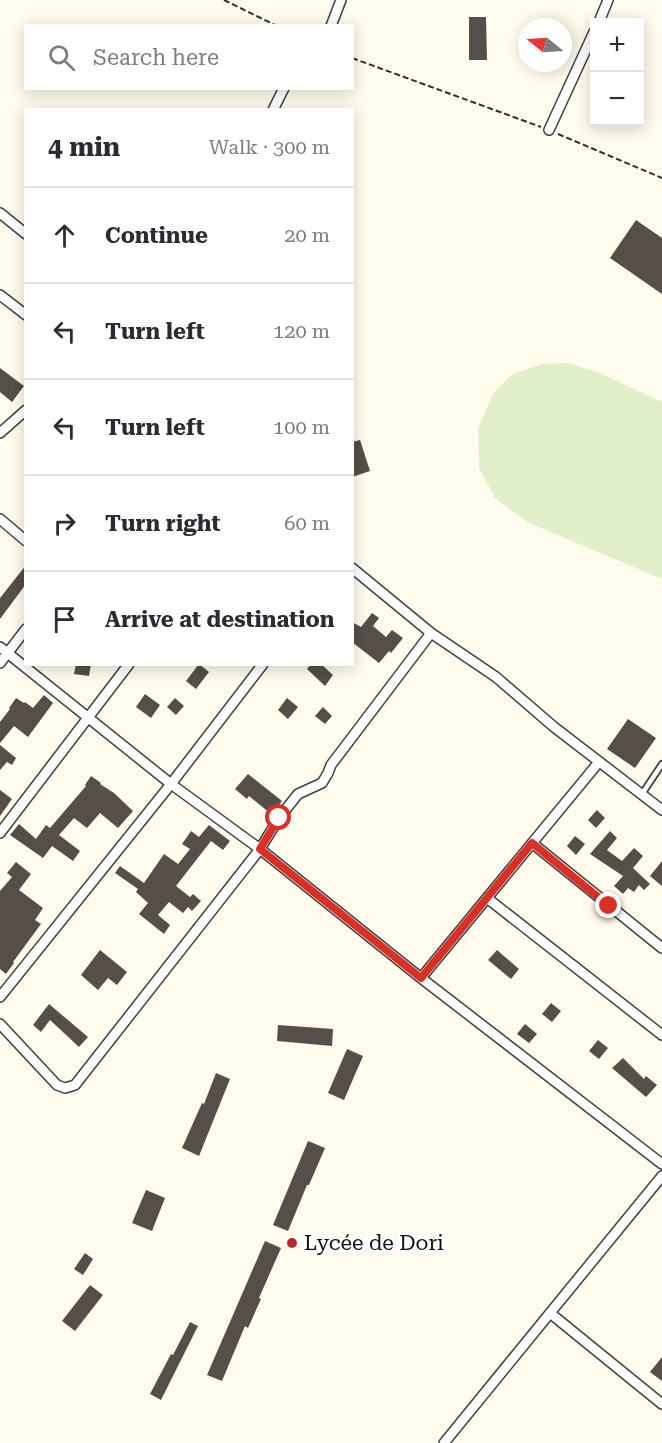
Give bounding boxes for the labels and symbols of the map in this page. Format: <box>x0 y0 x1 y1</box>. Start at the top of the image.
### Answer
north arrow <box>518 18 572 72</box>
route start <box>265 804 291 830</box>
route end <box>595 892 621 918</box>
place label: Lycée de Dori <box>304 1231 444 1255</box>
marker: Lycée de Dori <box>285 1236 299 1250</box>

